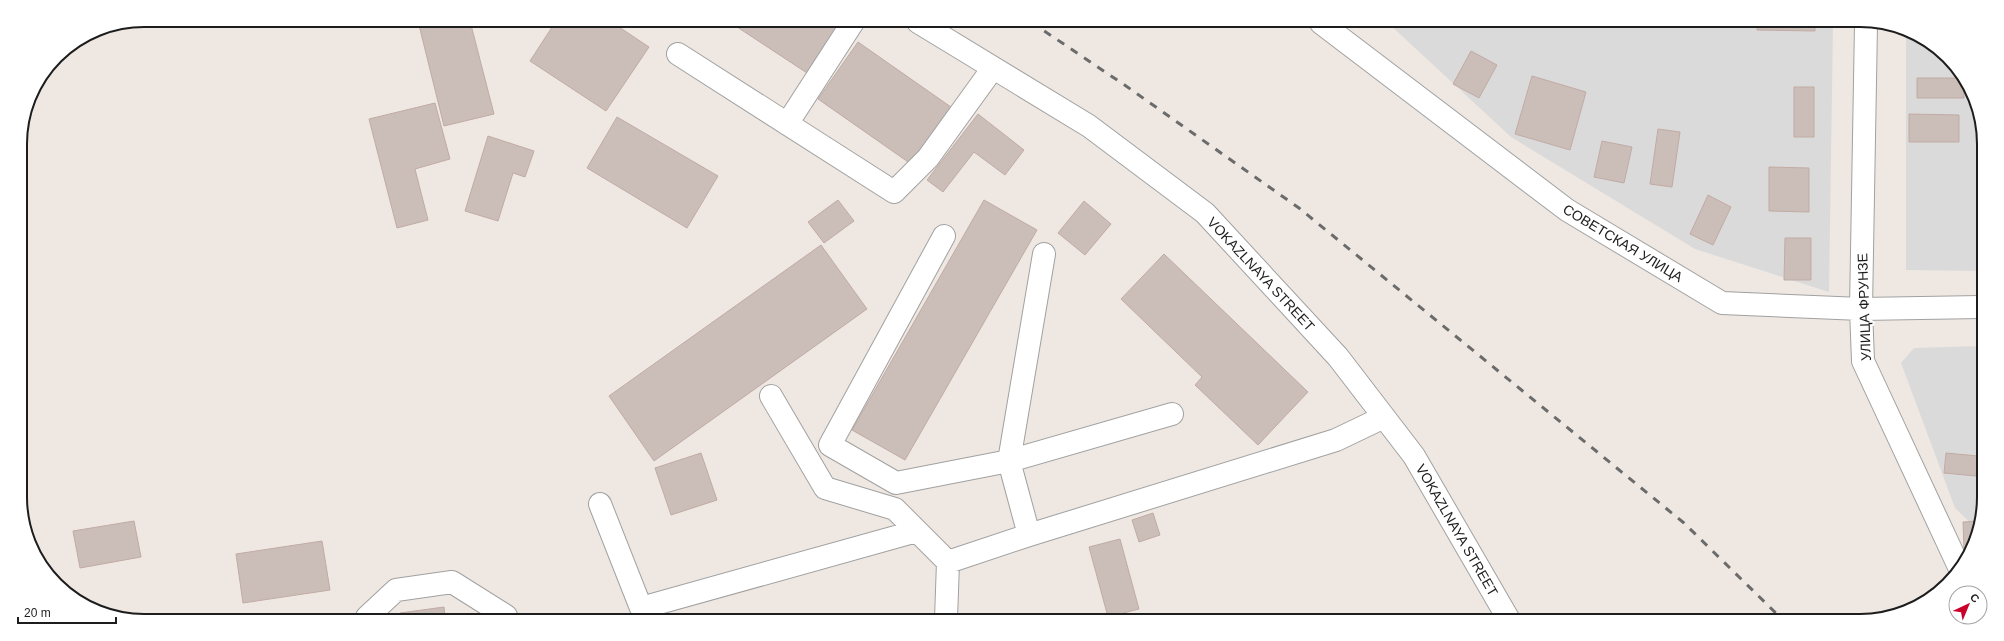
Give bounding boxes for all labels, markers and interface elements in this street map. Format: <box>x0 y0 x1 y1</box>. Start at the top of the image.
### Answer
street label: СОВЕТСКАЯ УЛИЦА <box>1560 201 1686 285</box>
street label: VOKAZLNAYA STREET <box>1204 214 1318 334</box>
street label: УЛИЦА ФРУНЗЕ <box>1854 253 1874 361</box>
street label: VOKAZLNAYA STREET <box>1413 461 1502 599</box>
north arrow <box>1948 585 1988 625</box>
text: С <box>1968 591 1982 605</box>
scale bar <box>18 599 116 625</box>
text: 20 m <box>24 606 51 620</box>

